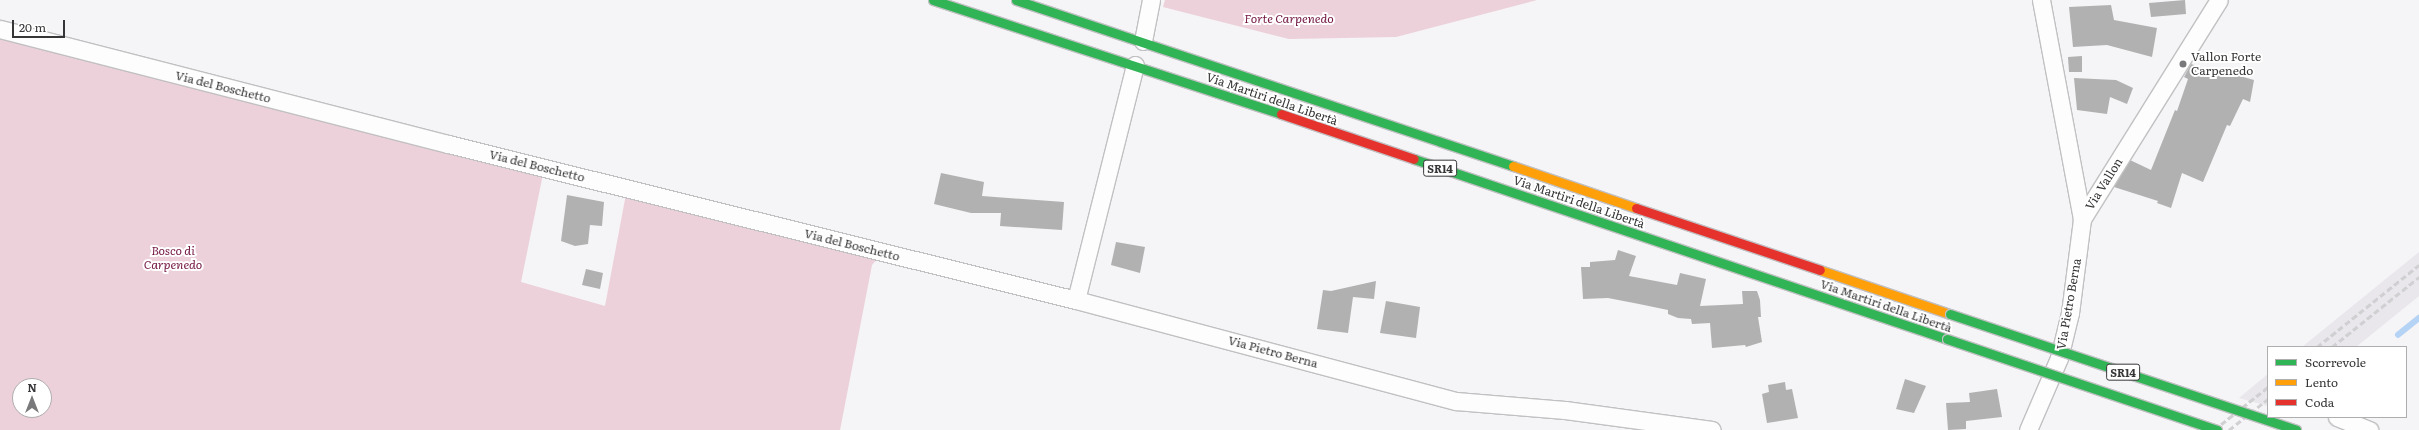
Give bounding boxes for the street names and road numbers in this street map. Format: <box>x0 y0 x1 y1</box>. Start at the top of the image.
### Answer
street label: Via del Boschetto <box>174 68 272 106</box>
street label: Via Martiri della Libertà <box>1204 70 1340 128</box>
street label: Via del Boschetto <box>488 147 586 185</box>
street label: Via Vallon <box>2082 155 2126 213</box>
road number: SR14 <box>1423 159 1457 177</box>
street label: Via Martiri della Libertà <box>1511 173 1647 231</box>
street label: Via del Boschetto <box>803 226 901 264</box>
street label: Via Pietro Berna <box>2054 257 2084 351</box>
street label: Via Martiri della Libertà <box>1818 277 1954 335</box>
street label: Via Pietro Berna <box>1226 333 1320 371</box>
road number: SR14 <box>2106 363 2140 381</box>

